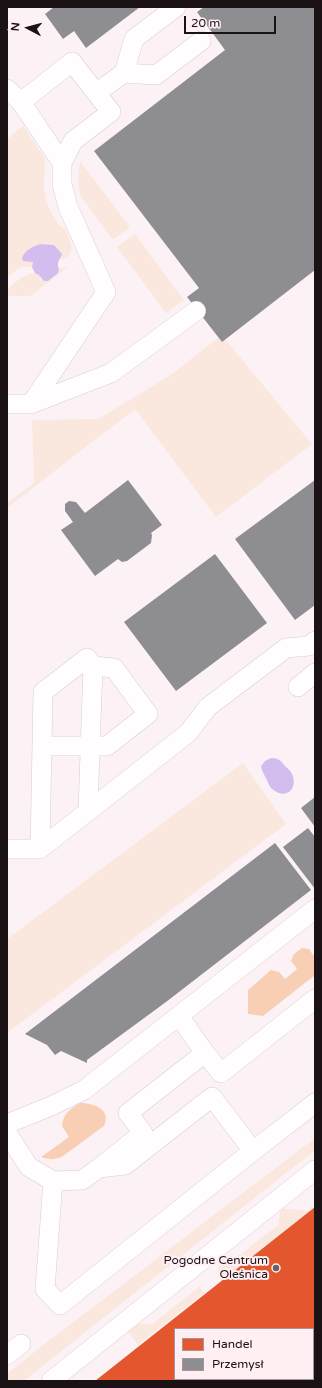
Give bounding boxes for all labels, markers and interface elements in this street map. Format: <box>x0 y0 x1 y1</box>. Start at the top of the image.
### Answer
north arrow <box>8 8 48 48</box>
scale bar <box>186 8 278 34</box>
text: 20 m <box>191 16 220 30</box>
text: N <box>9 22 22 32</box>
place label: Pogodne Centrum Oleśnica <box>164 1254 268 1282</box>
marker: Pogodne Centrum Oleśnica <box>271 1263 281 1273</box>
legend <box>174 1328 314 1380</box>
text: Handel <box>212 1337 252 1351</box>
text: Przemysł <box>212 1357 264 1371</box>

